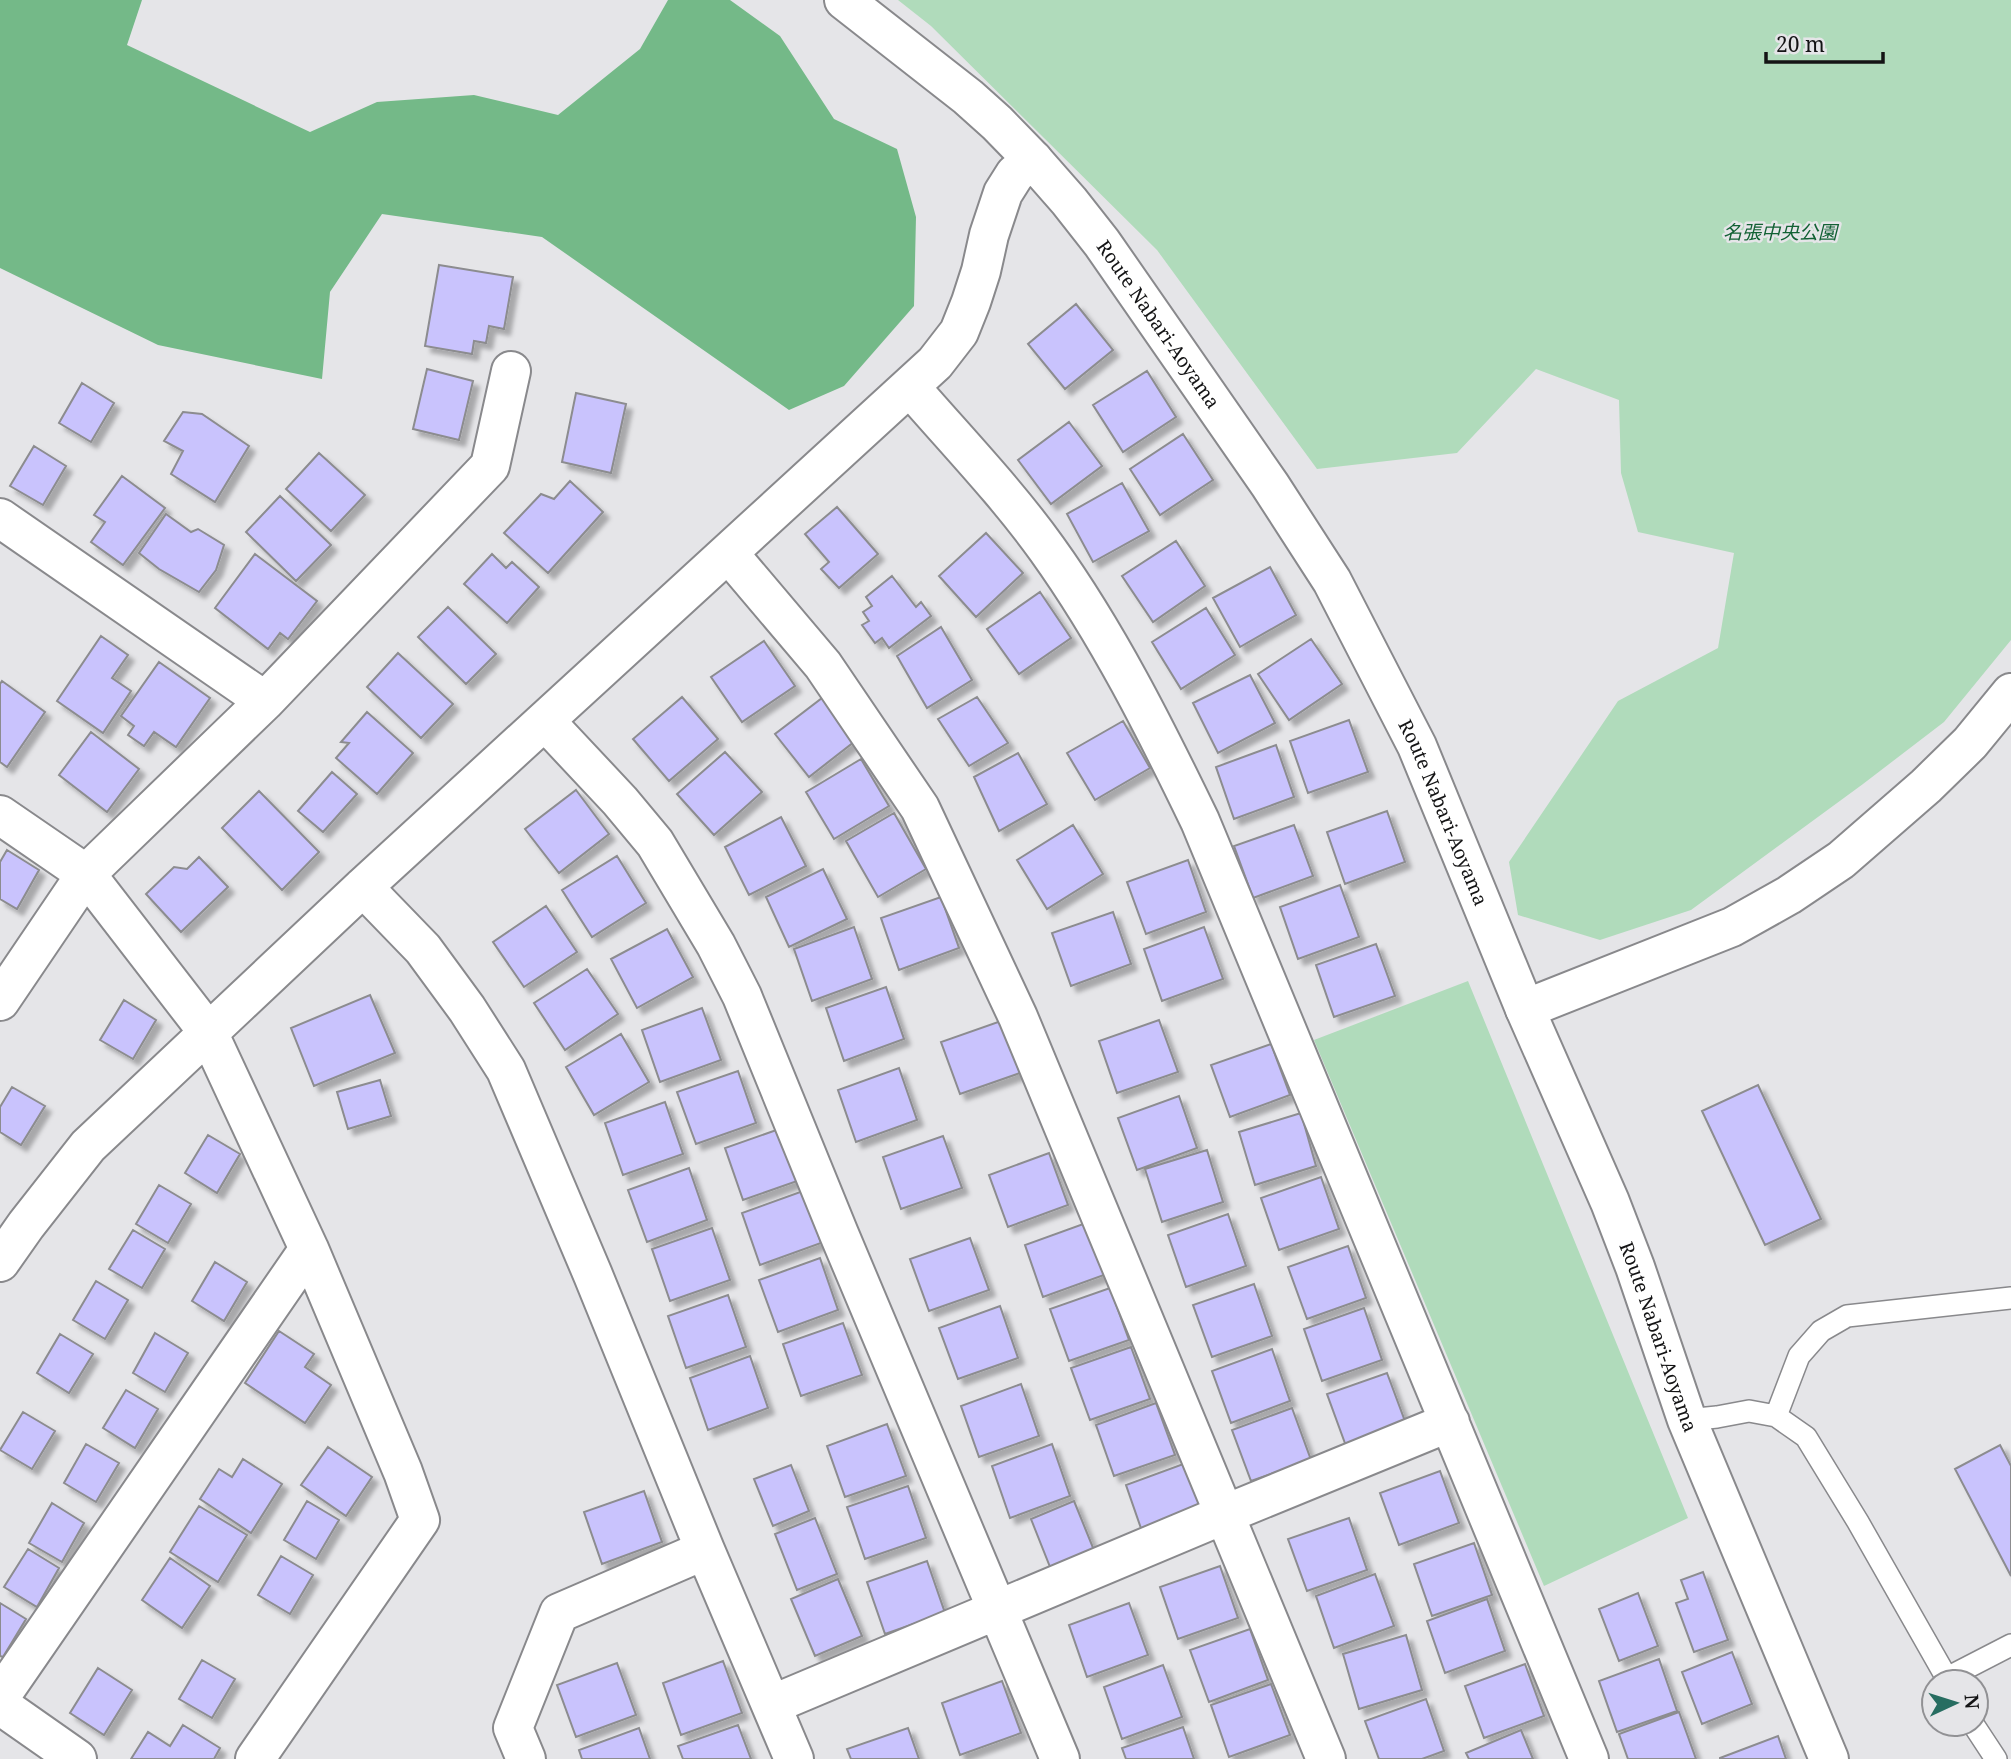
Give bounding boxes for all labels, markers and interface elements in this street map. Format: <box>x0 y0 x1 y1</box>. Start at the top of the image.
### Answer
scale bar <box>1766 21 1883 65</box>
text: 20 m <box>1776 30 1825 58</box>
park label: 名張中央公園 <box>1723 219 1840 245</box>
street label: Route Nabari-Aoyama <box>1091 235 1226 414</box>
street label: Route Nabari-Aoyama <box>1393 715 1494 909</box>
street label: Route Nabari-Aoyama <box>1613 1238 1704 1436</box>
north arrow <box>1920 1668 1990 1738</box>
text: N <box>1958 1693 1985 1710</box>

